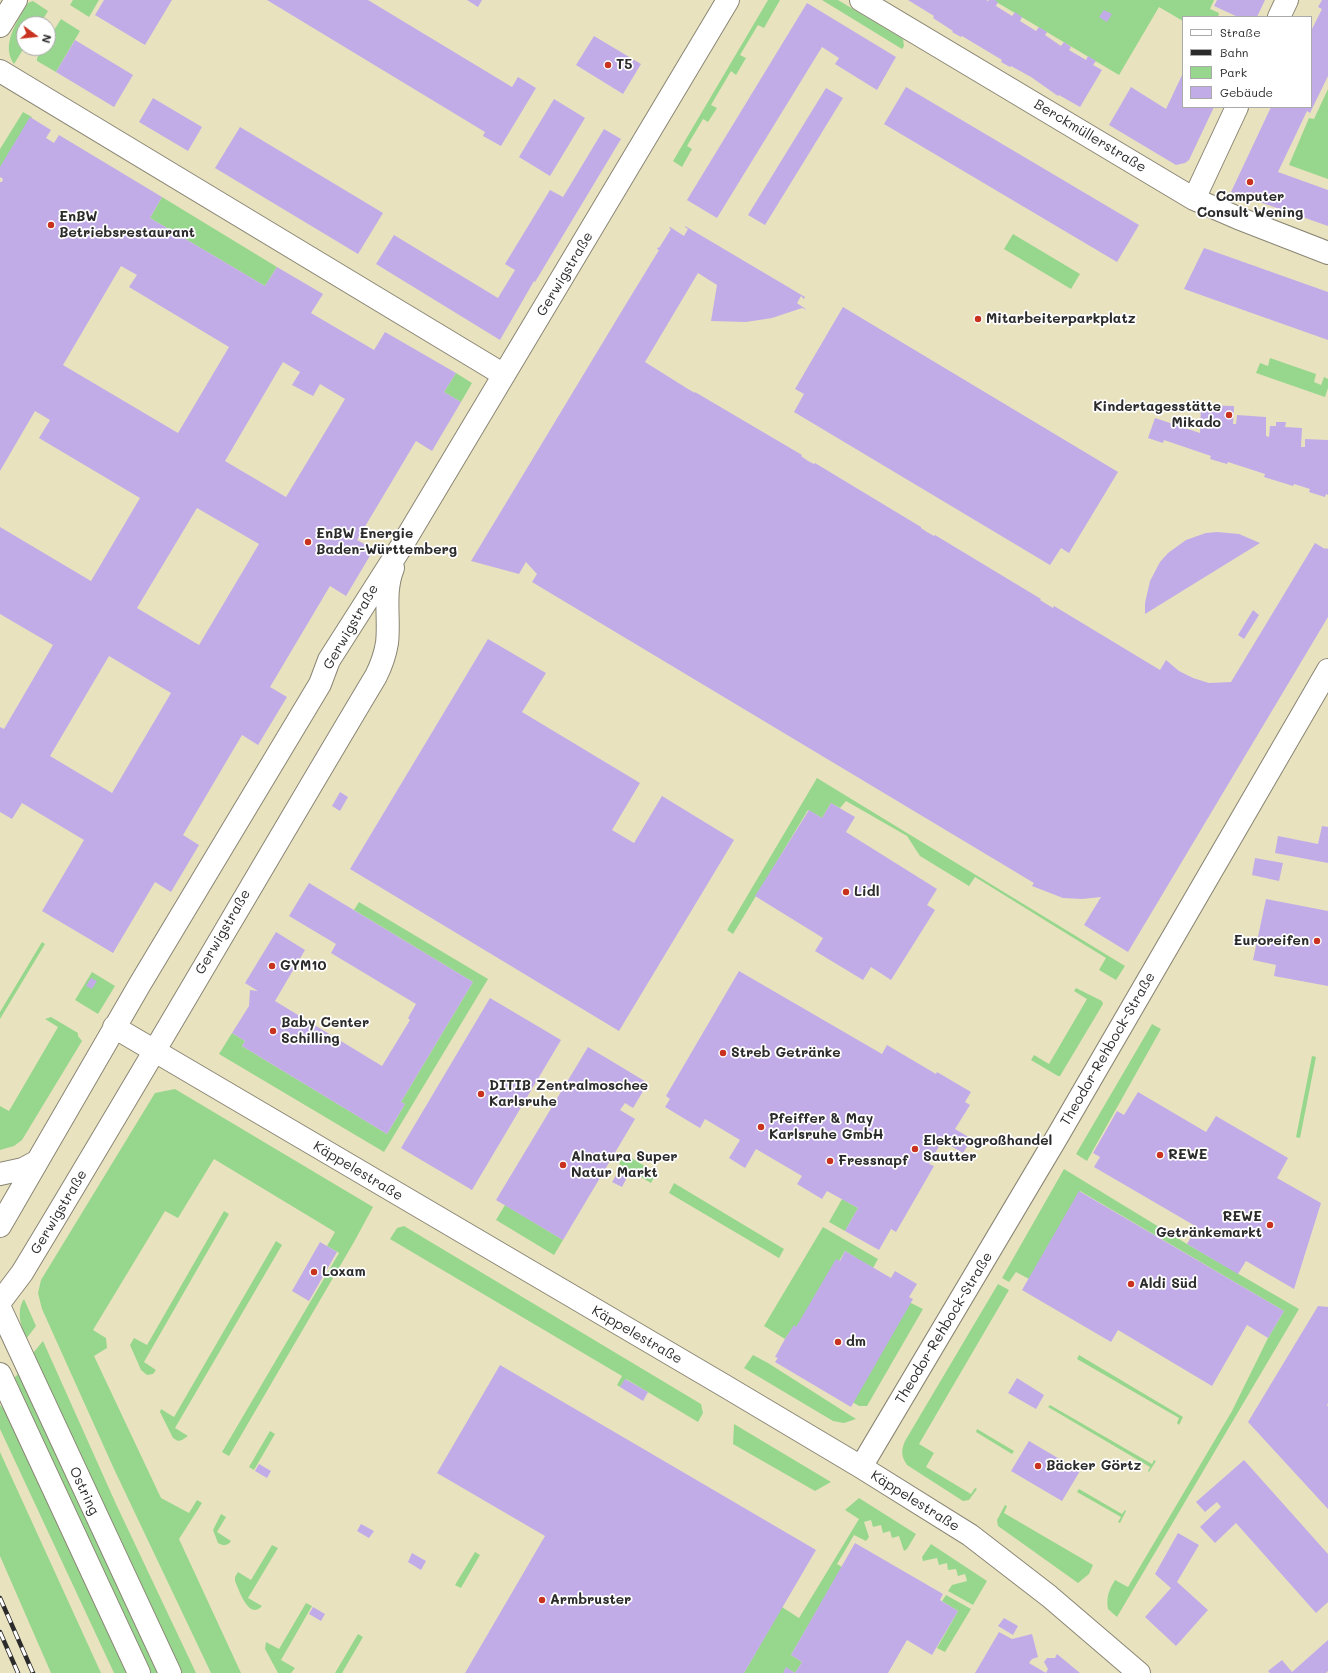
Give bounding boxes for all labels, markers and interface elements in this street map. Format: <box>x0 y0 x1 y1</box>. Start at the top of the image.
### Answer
north arrow <box>16 16 56 56</box>
legend <box>1182 16 1312 108</box>
text: Straße <box>1220 24 1261 40</box>
text: N <box>39 33 55 45</box>
text: Bahn <box>1220 44 1248 60</box>
place label: T5 <box>616 57 632 73</box>
marker: T5 <box>603 60 613 70</box>
text: Park <box>1220 64 1247 80</box>
text: Gebäude <box>1220 84 1273 100</box>
street label: Berckmüllerstraße <box>1031 96 1149 176</box>
marker: Computer Consult Wening <box>1245 177 1255 187</box>
place label: Computer Consult Wening <box>1197 189 1303 222</box>
place label: EnBW Betriebsrestaurant <box>59 209 195 242</box>
marker: EnBW Betriebsrestaurant <box>46 220 56 230</box>
street label: Gerwigstraße <box>533 229 597 319</box>
place label: Mitarbeiterparkplatz <box>986 311 1136 327</box>
marker: Mitarbeiterparkplatz <box>973 314 983 324</box>
place label: Kindertagesstätte Mikado <box>1093 399 1221 432</box>
marker: Kindertagesstätte Mikado <box>1224 410 1234 420</box>
place label: EnBW Energie Baden-Württemberg <box>316 526 457 558</box>
marker: EnBW Energie Baden-Württemberg <box>303 537 313 547</box>
street label: Gerwigstraße <box>320 581 382 673</box>
place label: Lidl <box>854 884 879 900</box>
street label: Gerwigstraße <box>192 886 254 978</box>
marker: Lidl <box>841 887 851 897</box>
place label: Euroreifen <box>1233 933 1309 949</box>
marker: Euroreifen <box>1312 936 1322 946</box>
place label: GYM10 <box>280 958 326 974</box>
marker: GYM10 <box>267 961 277 971</box>
street label: Theodor-Rehbock-Straße <box>1057 969 1159 1129</box>
place label: Baby Center Schilling <box>281 1015 369 1048</box>
marker: Baby Center Schilling <box>268 1026 278 1036</box>
place label: Streb Getränke <box>731 1045 841 1061</box>
marker: Streb Getränke <box>718 1048 728 1058</box>
place label: DITIB Zentralmoschee Karlsruhe <box>489 1078 648 1110</box>
marker: DITIB Zentralmoschee Karlsruhe <box>476 1089 486 1099</box>
place label: Pfeiffer & May Karlsruhe GmbH <box>769 1111 884 1144</box>
marker: Pfeiffer & May Karlsruhe GmbH <box>756 1122 766 1132</box>
place label: Elektrogroßhandel Sautter <box>923 1133 1052 1166</box>
street label: Käppelestraße <box>310 1138 406 1204</box>
marker: Elektrogroßhandel Sautter <box>910 1144 920 1154</box>
place label: REWE <box>1168 1147 1208 1163</box>
place label: Alnatura Super Natur Markt <box>571 1149 678 1182</box>
marker: REWE <box>1155 1150 1165 1160</box>
place label: Fressnapf <box>838 1153 908 1169</box>
marker: Fressnapf <box>825 1156 835 1166</box>
marker: Alnatura Super Natur Markt <box>558 1160 568 1170</box>
street label: Gerwigstraße <box>27 1167 91 1257</box>
place label: REWE Getränkemarkt <box>1156 1209 1262 1242</box>
marker: REWE Getränkemarkt <box>1265 1220 1275 1230</box>
street label: Theodor-Rehbock-Straße <box>892 1249 996 1407</box>
place label: Loxam <box>322 1264 366 1280</box>
marker: Loxam <box>309 1267 319 1277</box>
place label: Aldi Süd <box>1139 1276 1197 1292</box>
marker: Aldi Süd <box>1126 1279 1136 1289</box>
street label: Käppelestraße <box>589 1302 685 1368</box>
place label: dm <box>846 1334 866 1350</box>
marker: dm <box>833 1337 843 1347</box>
place label: Bäcker Görtz <box>1046 1458 1141 1474</box>
marker: Bäcker Görtz <box>1033 1461 1043 1471</box>
street label: Ostring <box>66 1464 102 1518</box>
street label: Käppelestraße <box>867 1467 963 1535</box>
place label: Armbruster <box>550 1592 631 1608</box>
marker: Armbruster <box>537 1595 547 1605</box>

